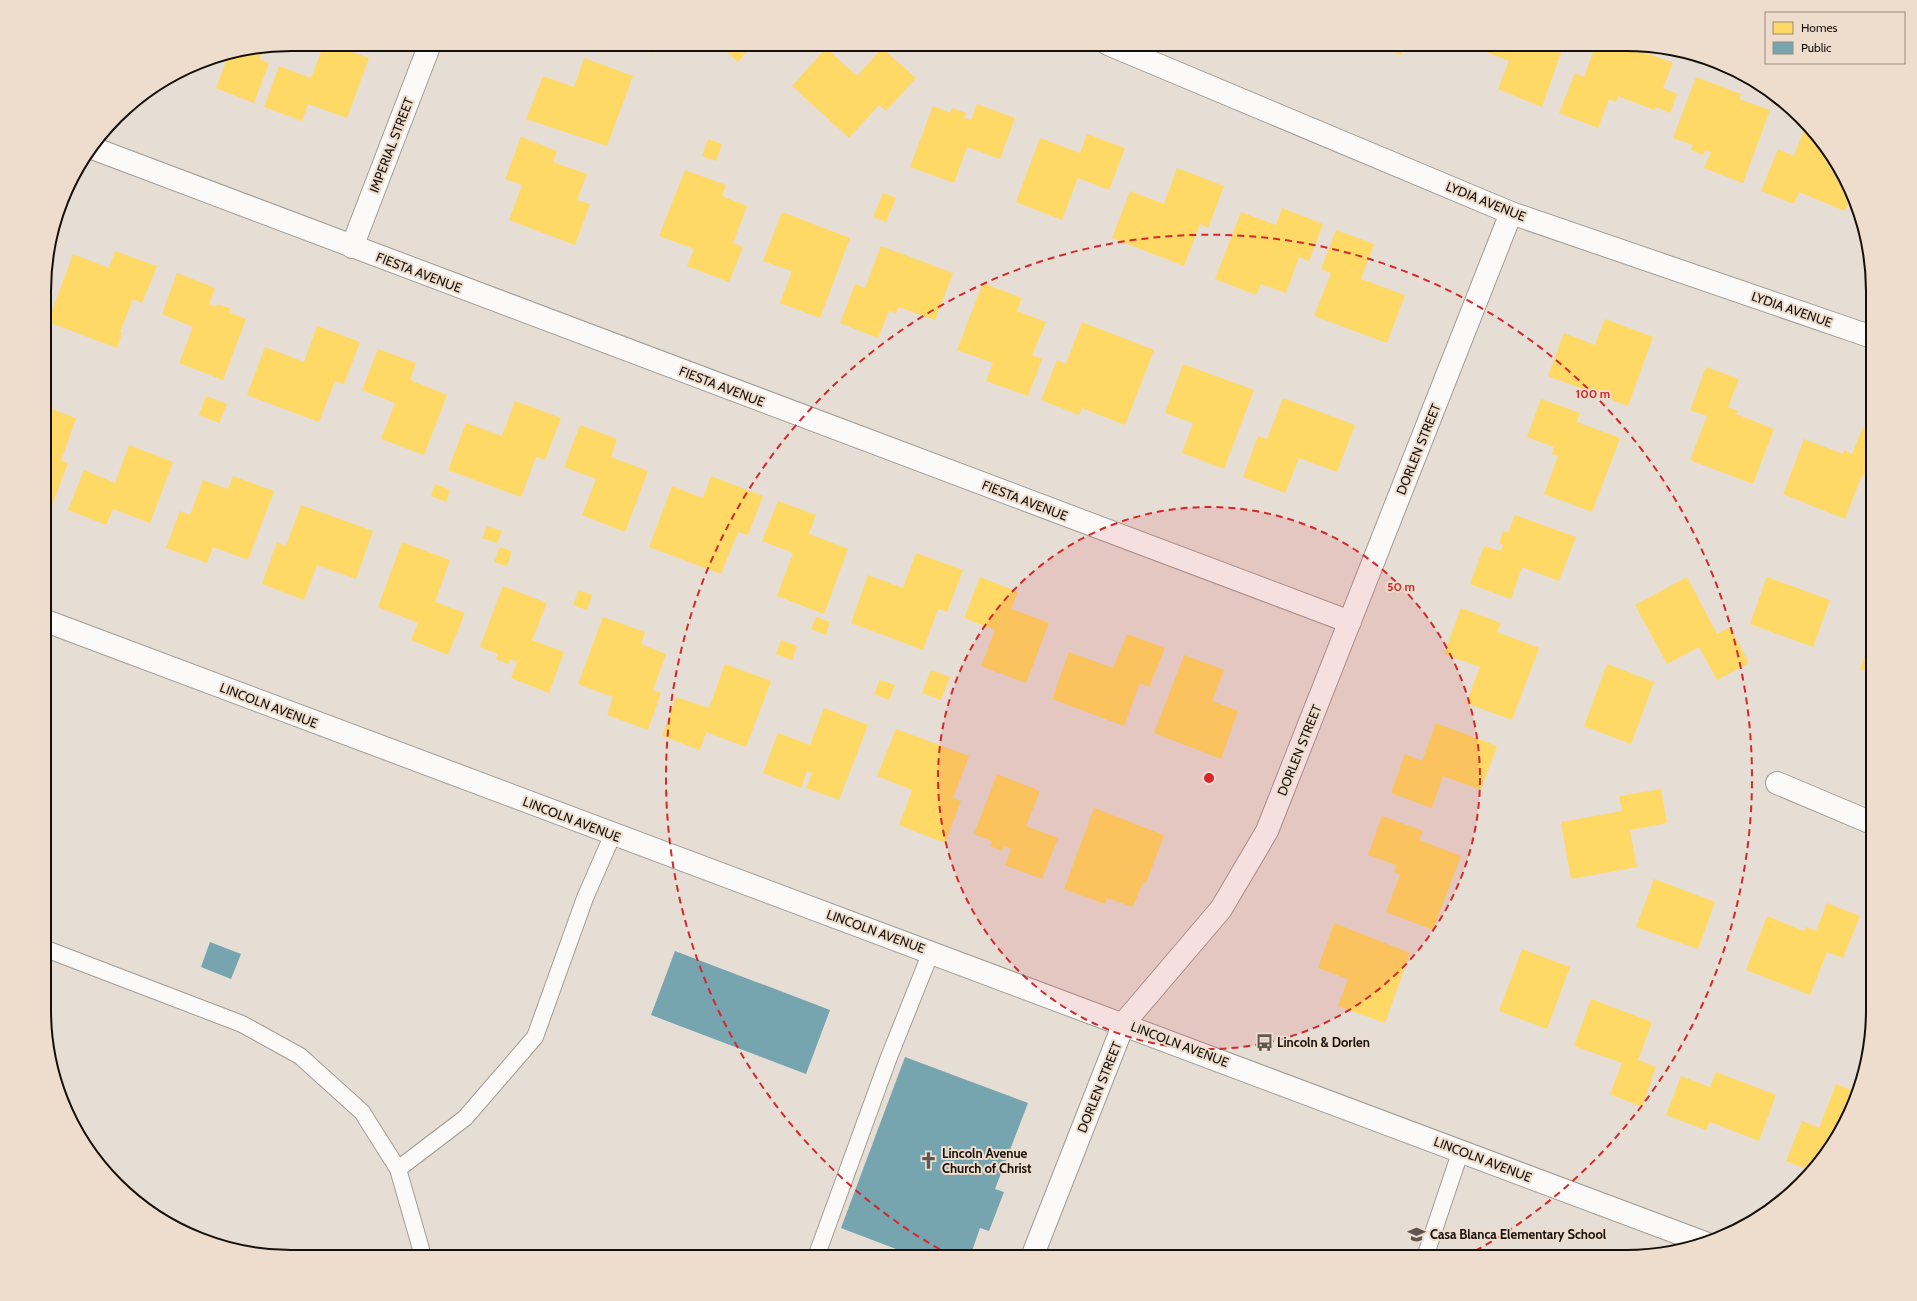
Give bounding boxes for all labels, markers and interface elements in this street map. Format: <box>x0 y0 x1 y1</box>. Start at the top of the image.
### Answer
legend <box>1765 12 1905 64</box>
text: Homes <box>1801 20 1838 35</box>
text: Public <box>1801 40 1832 55</box>
street label: IMPERIAL STREET <box>365 95 417 195</box>
street label: LYDIA AVENUE <box>1444 178 1528 224</box>
street label: FIESTA AVENUE <box>374 248 464 296</box>
street label: LYDIA AVENUE <box>1749 288 1835 330</box>
street label: FIESTA AVENUE <box>677 362 767 410</box>
text: 100 m <box>1576 386 1610 401</box>
street label: DORLEN STREET <box>1392 401 1444 497</box>
street label: FIESTA AVENUE <box>980 476 1070 524</box>
text: 50 m <box>1387 579 1415 594</box>
street label: LINCOLN AVENUE <box>218 679 320 731</box>
street label: DORLEN STREET <box>1273 702 1325 798</box>
centre of rings <box>1202 771 1216 785</box>
street label: LINCOLN AVENUE <box>521 793 623 845</box>
street label: LINCOLN AVENUE <box>825 906 927 956</box>
street label: LINCOLN AVENUE <box>1129 1018 1231 1070</box>
bus stop icon: Lincoln & Dorlen <box>1254 1032 1274 1052</box>
place label: Lincoln & Dorlen <box>1277 1034 1370 1050</box>
street label: DORLEN STREET <box>1073 1039 1125 1135</box>
street label: LINCOLN AVENUE <box>1432 1133 1534 1185</box>
place label: Lincoln Avenue Church of Christ <box>942 1145 1032 1176</box>
church icon: Lincoln Avenue Church of Christ <box>919 1150 939 1170</box>
school or university icon: Casa Blanca Elementary School <box>1407 1224 1427 1244</box>
place label: Casa Blanca Elementary School <box>1430 1226 1607 1242</box>

